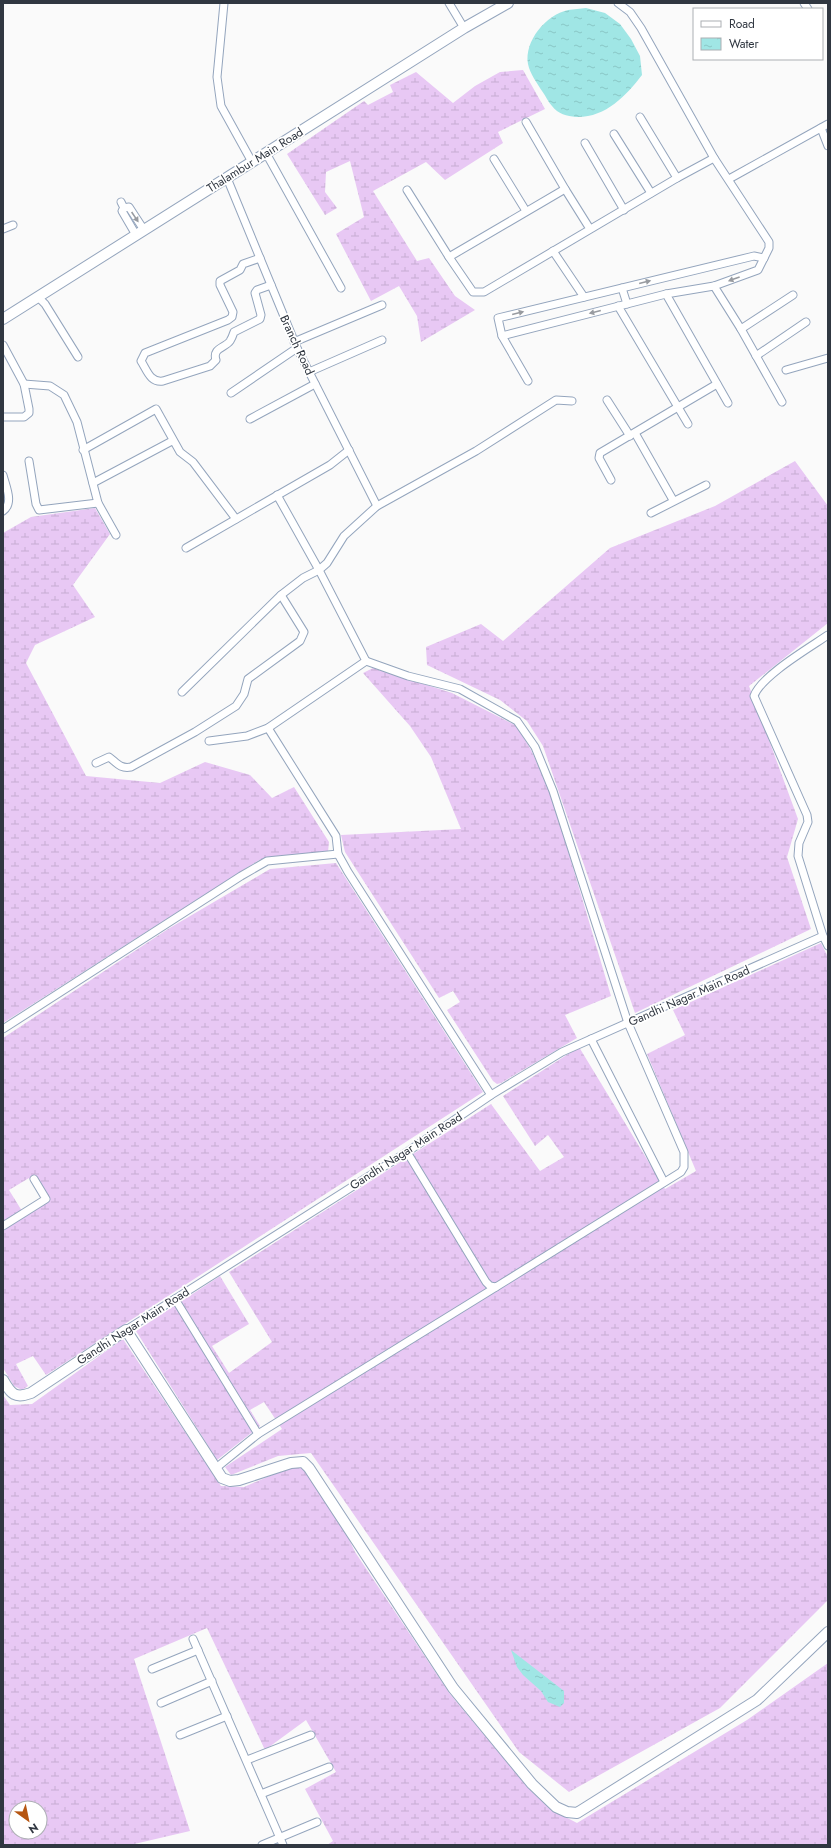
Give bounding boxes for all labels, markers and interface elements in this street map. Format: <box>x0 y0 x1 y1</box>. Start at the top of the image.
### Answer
legend <box>693 8 823 60</box>
text: Road <box>729 15 755 33</box>
text: Water <box>729 35 760 53</box>
street label: Thalambur Main Road <box>203 123 307 197</box>
one-way arrow <box>131 211 139 222</box>
one-way arrow <box>728 276 740 282</box>
one-way arrow <box>638 279 651 285</box>
one-way arrow <box>588 309 600 315</box>
one-way arrow <box>512 310 525 316</box>
street label: Branch Road <box>275 312 319 378</box>
street label: Gandhi Nagar Main Road <box>625 961 753 1031</box>
street label: Gandhi Nagar Main Road <box>346 1108 466 1194</box>
street label: Gandhi Nagar Main Road <box>73 1283 193 1369</box>
north arrow <box>8 1800 48 1840</box>
text: N <box>25 1819 41 1837</box>

